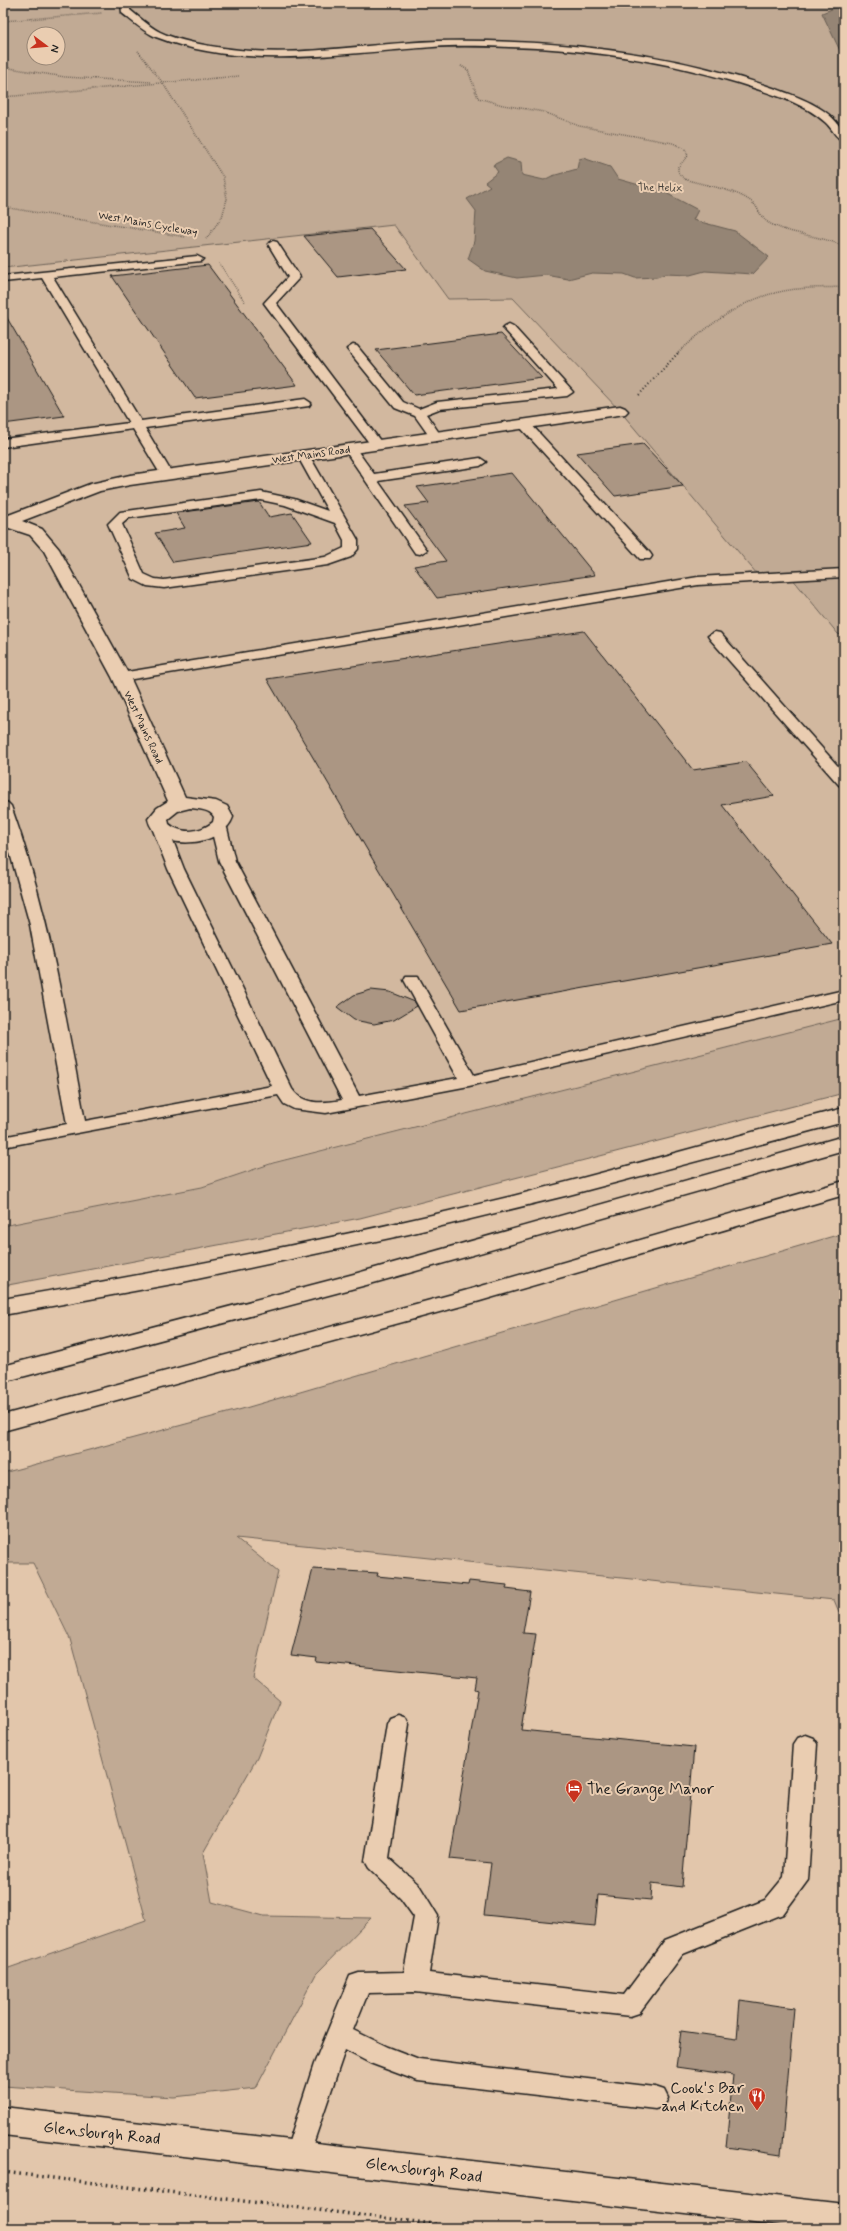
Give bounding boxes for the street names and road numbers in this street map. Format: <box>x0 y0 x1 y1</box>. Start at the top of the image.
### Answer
street label: West Mains Cycleway <box>97 208 198 240</box>
street label: West Mains Road <box>271 443 351 467</box>
street label: West Mains Road <box>120 689 166 766</box>
street label: Glensburgh Road <box>42 2117 161 2150</box>
street label: Glensburgh Road <box>364 2153 483 2188</box>

